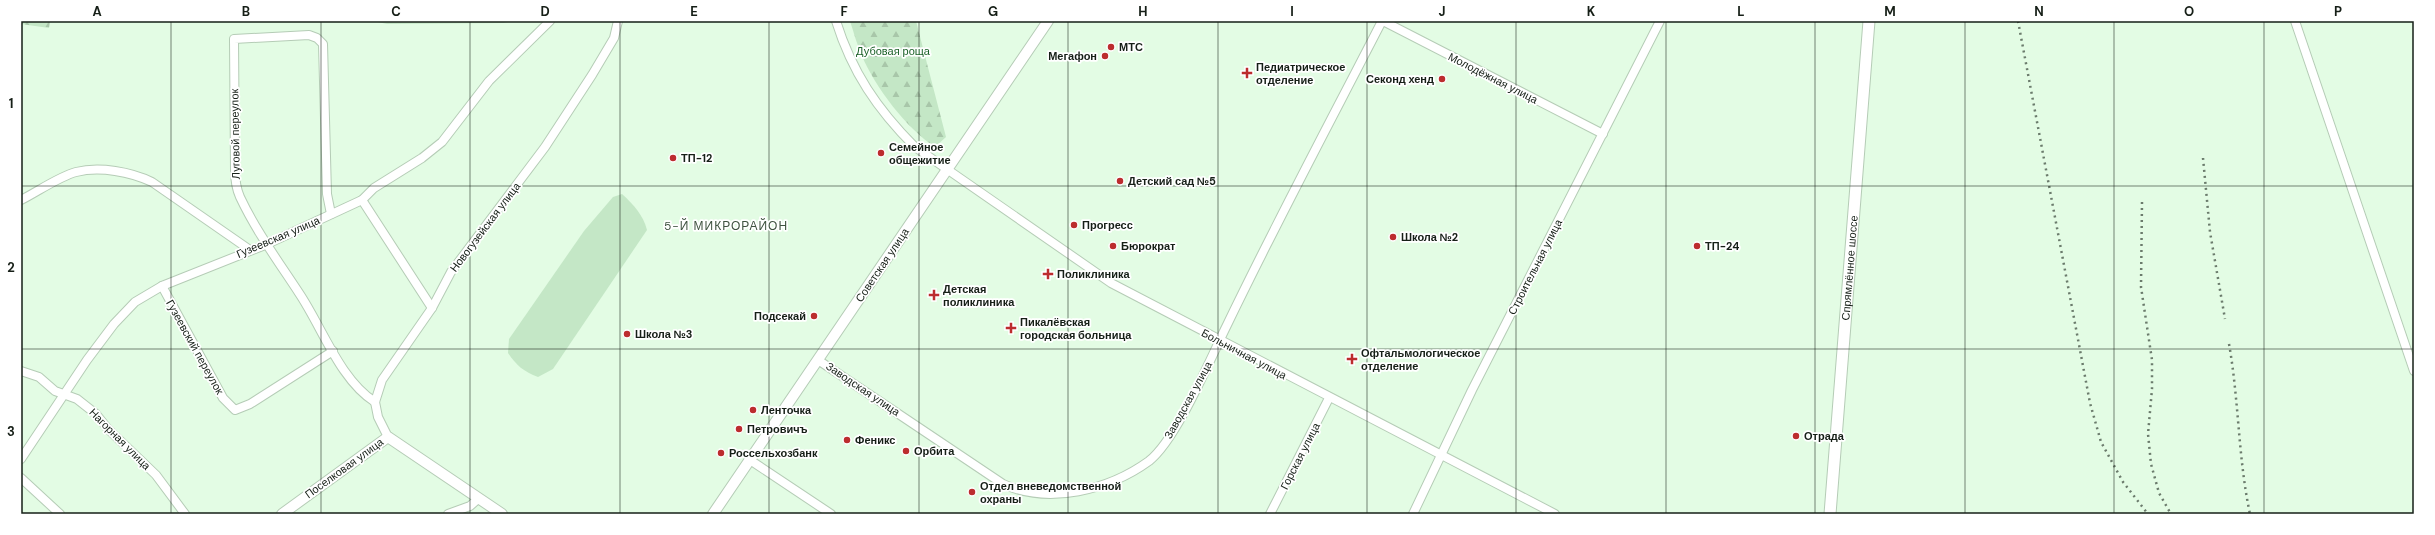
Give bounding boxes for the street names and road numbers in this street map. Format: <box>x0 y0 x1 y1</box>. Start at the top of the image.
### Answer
street label: Молодёжная улица <box>1446 49 1541 107</box>
street label: Луговой переулок <box>227 88 243 179</box>
street label: Новогузейская улица <box>447 179 524 274</box>
street label: Гузеевская улица <box>234 213 323 261</box>
street label: Спрямлённое шоссе <box>1838 215 1861 321</box>
street label: Строительная улица <box>1505 216 1566 317</box>
street label: Советская улица <box>852 225 912 305</box>
street label: Гузеевский переулок <box>163 297 227 397</box>
street label: Больничная улица <box>1199 326 1290 383</box>
street label: Заводская улица <box>1161 358 1216 441</box>
street label: Заводская улица <box>823 359 904 419</box>
street label: Нагорная улица <box>86 405 154 473</box>
street label: Горская улица <box>1277 419 1323 492</box>
street label: Поселковая улица <box>302 434 387 501</box>

